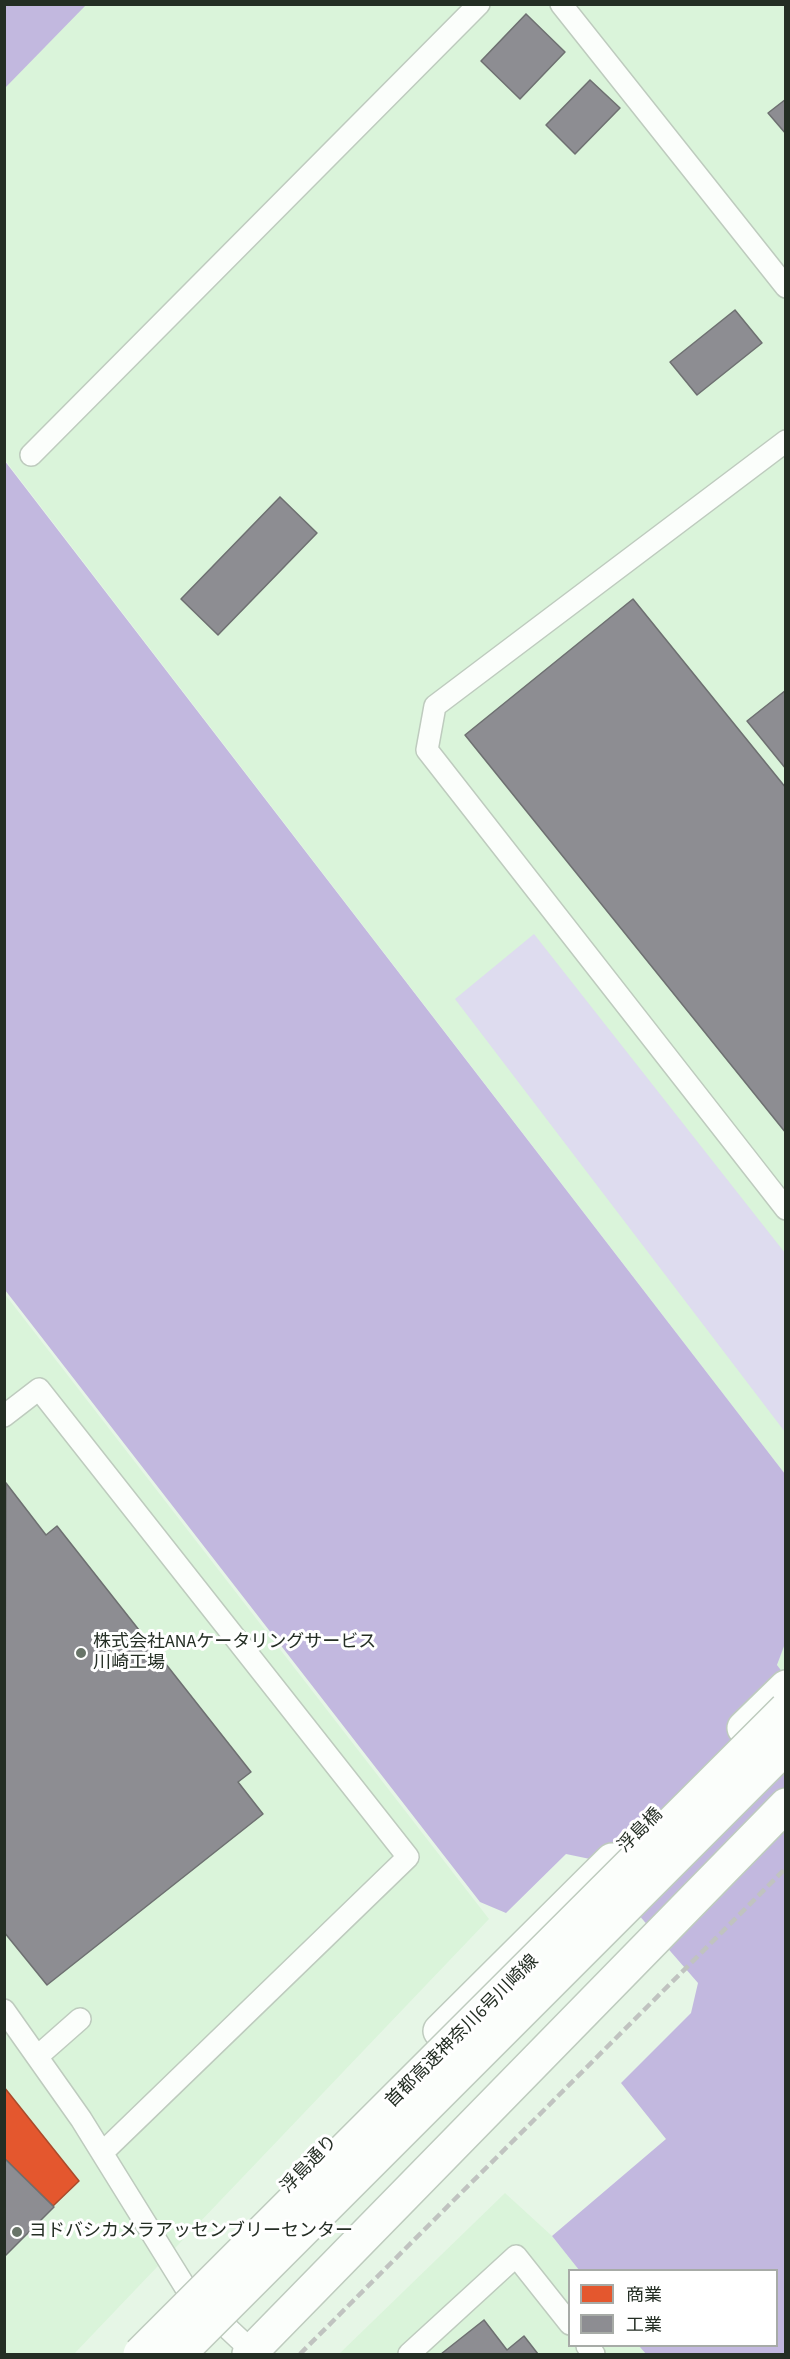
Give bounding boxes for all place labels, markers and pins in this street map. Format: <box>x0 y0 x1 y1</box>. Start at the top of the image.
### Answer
place label: 株式会社ANAケータリングサービス 川崎工場 <box>93 1632 376 1674</box>
marker: 株式会社ANAケータリングサービス 川崎工場 <box>74 1646 88 1660</box>
place label: ヨドバシカメラアッセンブリーセンター <box>29 2221 353 2243</box>
marker: ヨドバシカメラアッセンブリーセンター <box>10 2225 24 2239</box>

